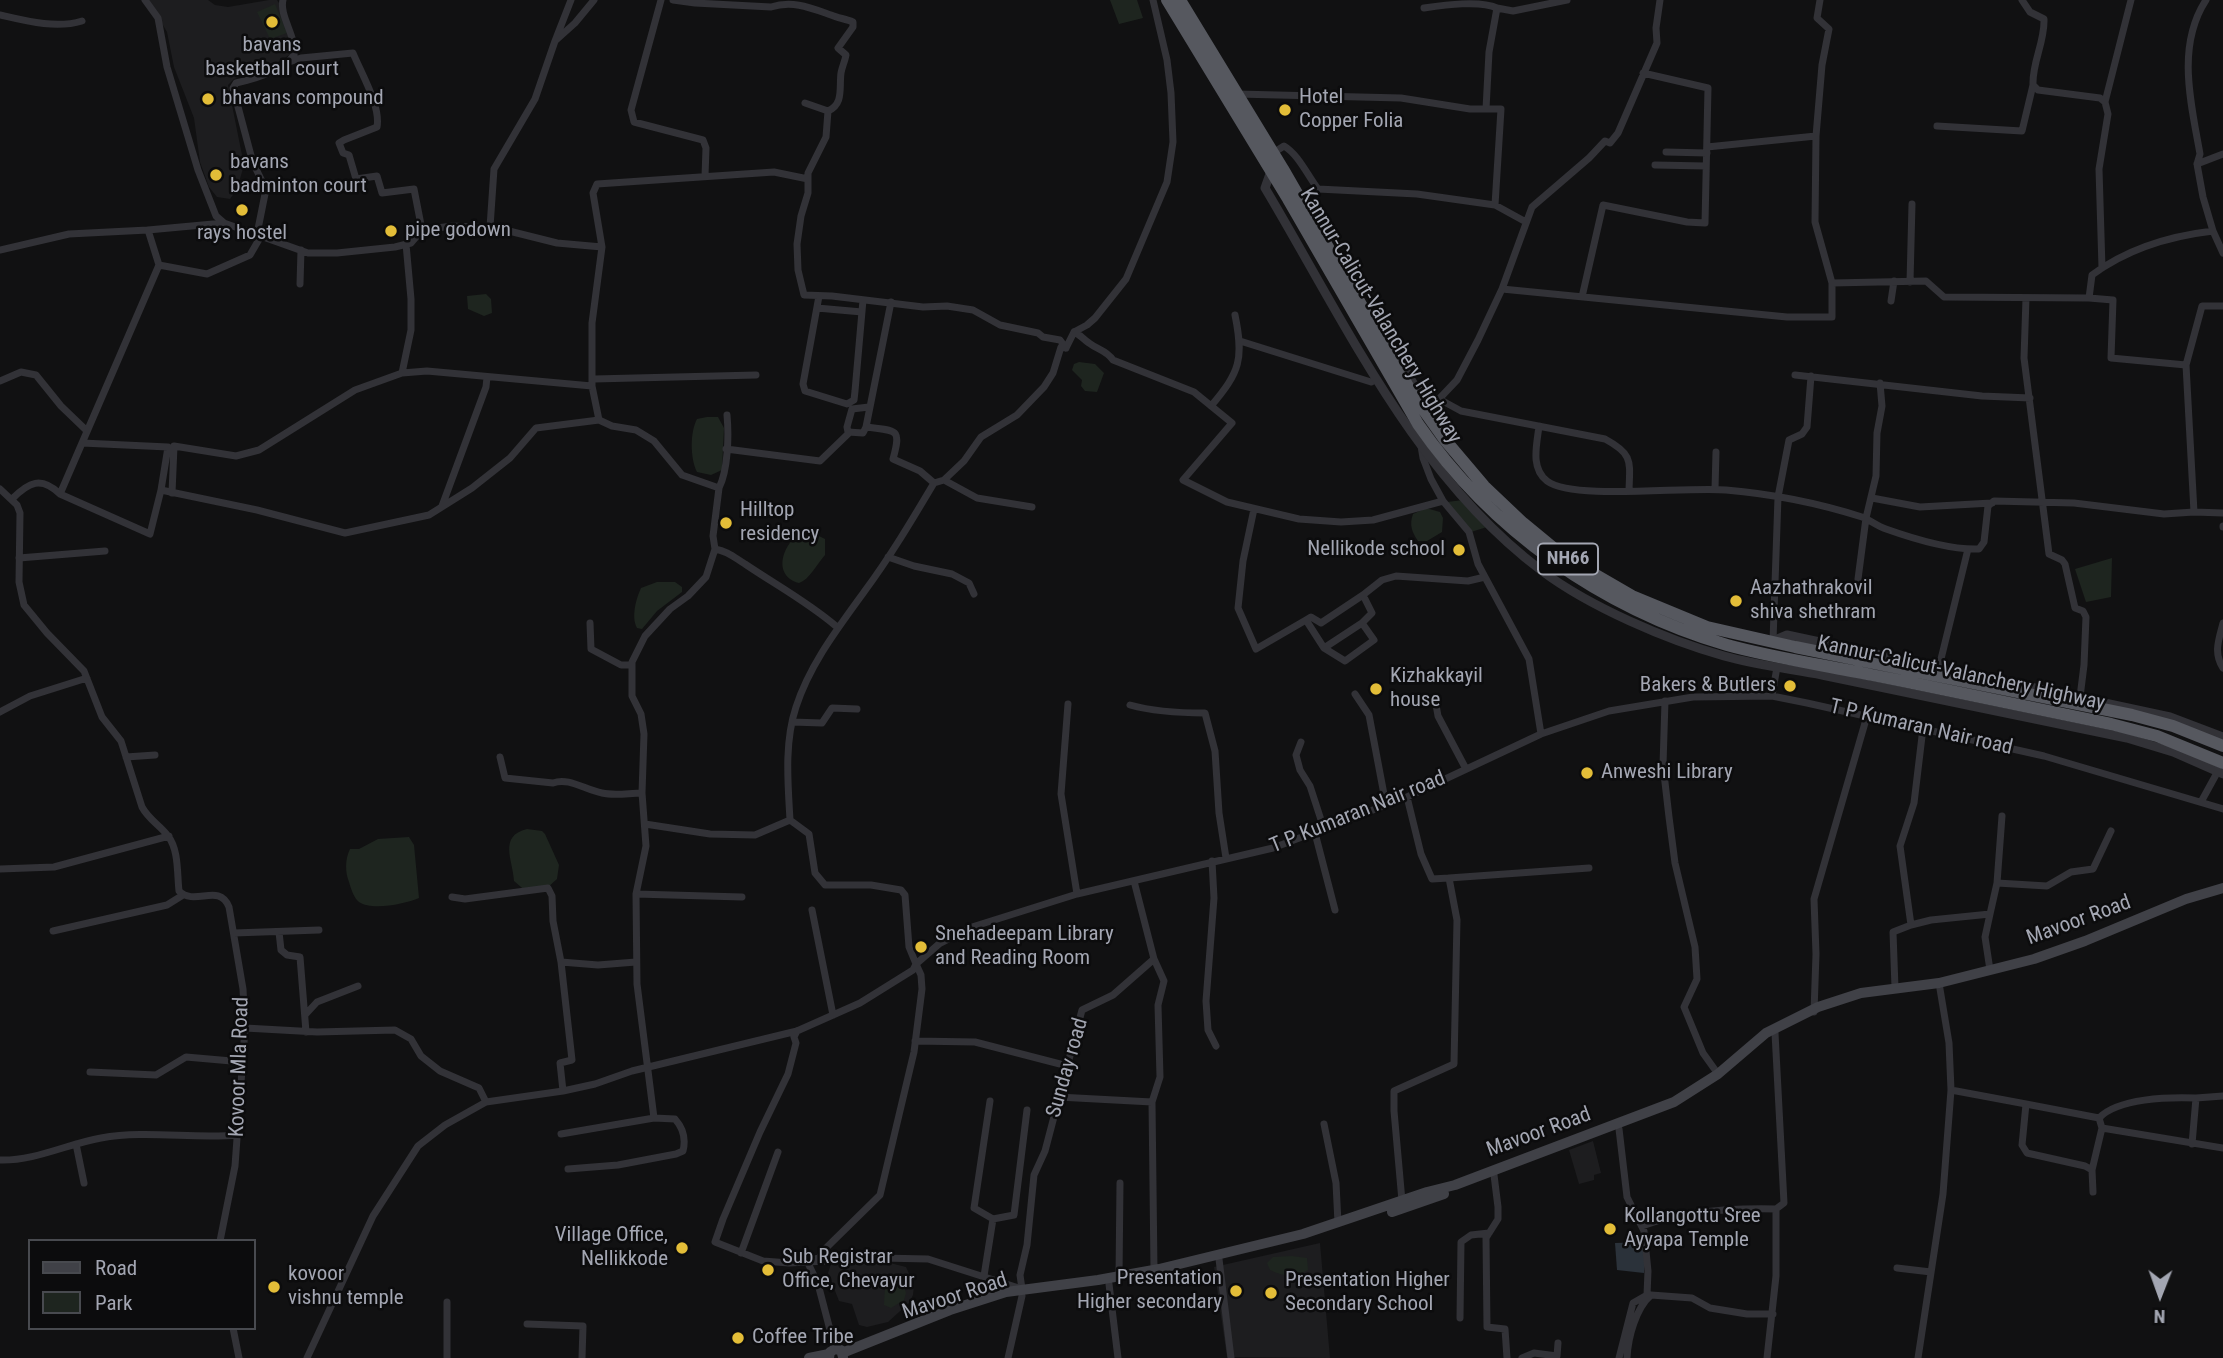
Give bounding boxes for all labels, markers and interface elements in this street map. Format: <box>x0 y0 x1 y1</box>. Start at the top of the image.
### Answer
marker: bavans basketball court <box>264 14 280 30</box>
place label: bavans basketball court <box>205 33 339 83</box>
place label: Hotel Copper Folia <box>1299 85 1403 135</box>
place label: bhavans compound <box>222 86 384 112</box>
marker: bhavans compound <box>200 91 216 107</box>
marker: Hotel Copper Folia <box>1277 102 1293 118</box>
place label: bavans badminton court <box>230 150 367 200</box>
marker: bavans badminton court <box>208 167 224 183</box>
street label: Kannur-Calicut-Valanchery Highway <box>1294 184 1466 448</box>
marker: rays hostel <box>234 202 250 218</box>
place label: pipe godown <box>405 218 511 244</box>
place label: rays hostel <box>197 221 287 247</box>
marker: pipe godown <box>383 223 399 239</box>
place label: Hilltop residency <box>740 498 819 548</box>
marker: Hilltop residency <box>718 515 734 531</box>
place label: Nellikode school <box>1307 537 1445 563</box>
marker: Nellikode school <box>1451 542 1467 558</box>
road number: NH66 <box>1538 544 1598 574</box>
place label: Aazhathrakovil shiva shethram <box>1750 576 1876 626</box>
marker: Aazhathrakovil shiva shethram <box>1728 593 1744 609</box>
street label: Kannur-Calicut-Valanchery Highway <box>1815 631 2107 717</box>
place label: Kizhakkayil house <box>1390 664 1483 714</box>
place label: Bakers & Butlers <box>1640 673 1776 699</box>
marker: Bakers & Butlers <box>1782 678 1798 694</box>
marker: Kizhakkayil house <box>1368 681 1384 697</box>
street label: T P Kumaran Nair road <box>1827 695 2015 761</box>
place label: Anweshi Library <box>1601 760 1733 786</box>
marker: Anweshi Library <box>1579 765 1595 781</box>
street label: T P Kumaran Nair road <box>1267 766 1449 860</box>
street label: Mavoor Road <box>2023 891 2135 951</box>
place label: Snehadeepam Library and Reading Room <box>935 922 1114 972</box>
marker: Snehadeepam Library and Reading Room <box>913 939 929 955</box>
street label: Kovoor Mla Road <box>225 996 255 1138</box>
street label: Sunday road <box>1042 1015 1094 1121</box>
street label: Mavoor Road <box>1483 1103 1595 1163</box>
place label: Kollangottu Sree Ayyapa Temple <box>1624 1204 1761 1254</box>
marker: Kollangottu Sree Ayyapa Temple <box>1602 1221 1618 1237</box>
place label: Village Office, Nellikkode <box>555 1223 668 1273</box>
legend <box>28 1239 256 1330</box>
marker: Village Office, Nellikkode <box>674 1240 690 1256</box>
place label: Sub Registrar Office, Chevayur <box>782 1245 915 1295</box>
text: Road <box>95 1256 137 1280</box>
north arrow <box>2125 1260 2195 1330</box>
place label: kovoor vishnu temple <box>288 1262 404 1312</box>
marker: Sub Registrar Office, Chevayur <box>760 1262 776 1278</box>
place label: Presentation Higher secondary <box>1077 1266 1222 1316</box>
street label: Mavoor Road <box>899 1268 1011 1326</box>
place label: Presentation Higher Secondary School <box>1285 1268 1450 1318</box>
marker: kovoor vishnu temple <box>266 1279 282 1295</box>
marker: Presentation Higher secondary <box>1228 1283 1244 1299</box>
marker: Presentation Higher Secondary School <box>1263 1285 1279 1301</box>
text: Park <box>95 1291 132 1315</box>
text: N <box>2154 1305 2166 1328</box>
place label: Coffee Tribe <box>752 1325 854 1351</box>
marker: Coffee Tribe <box>730 1330 746 1346</box>

